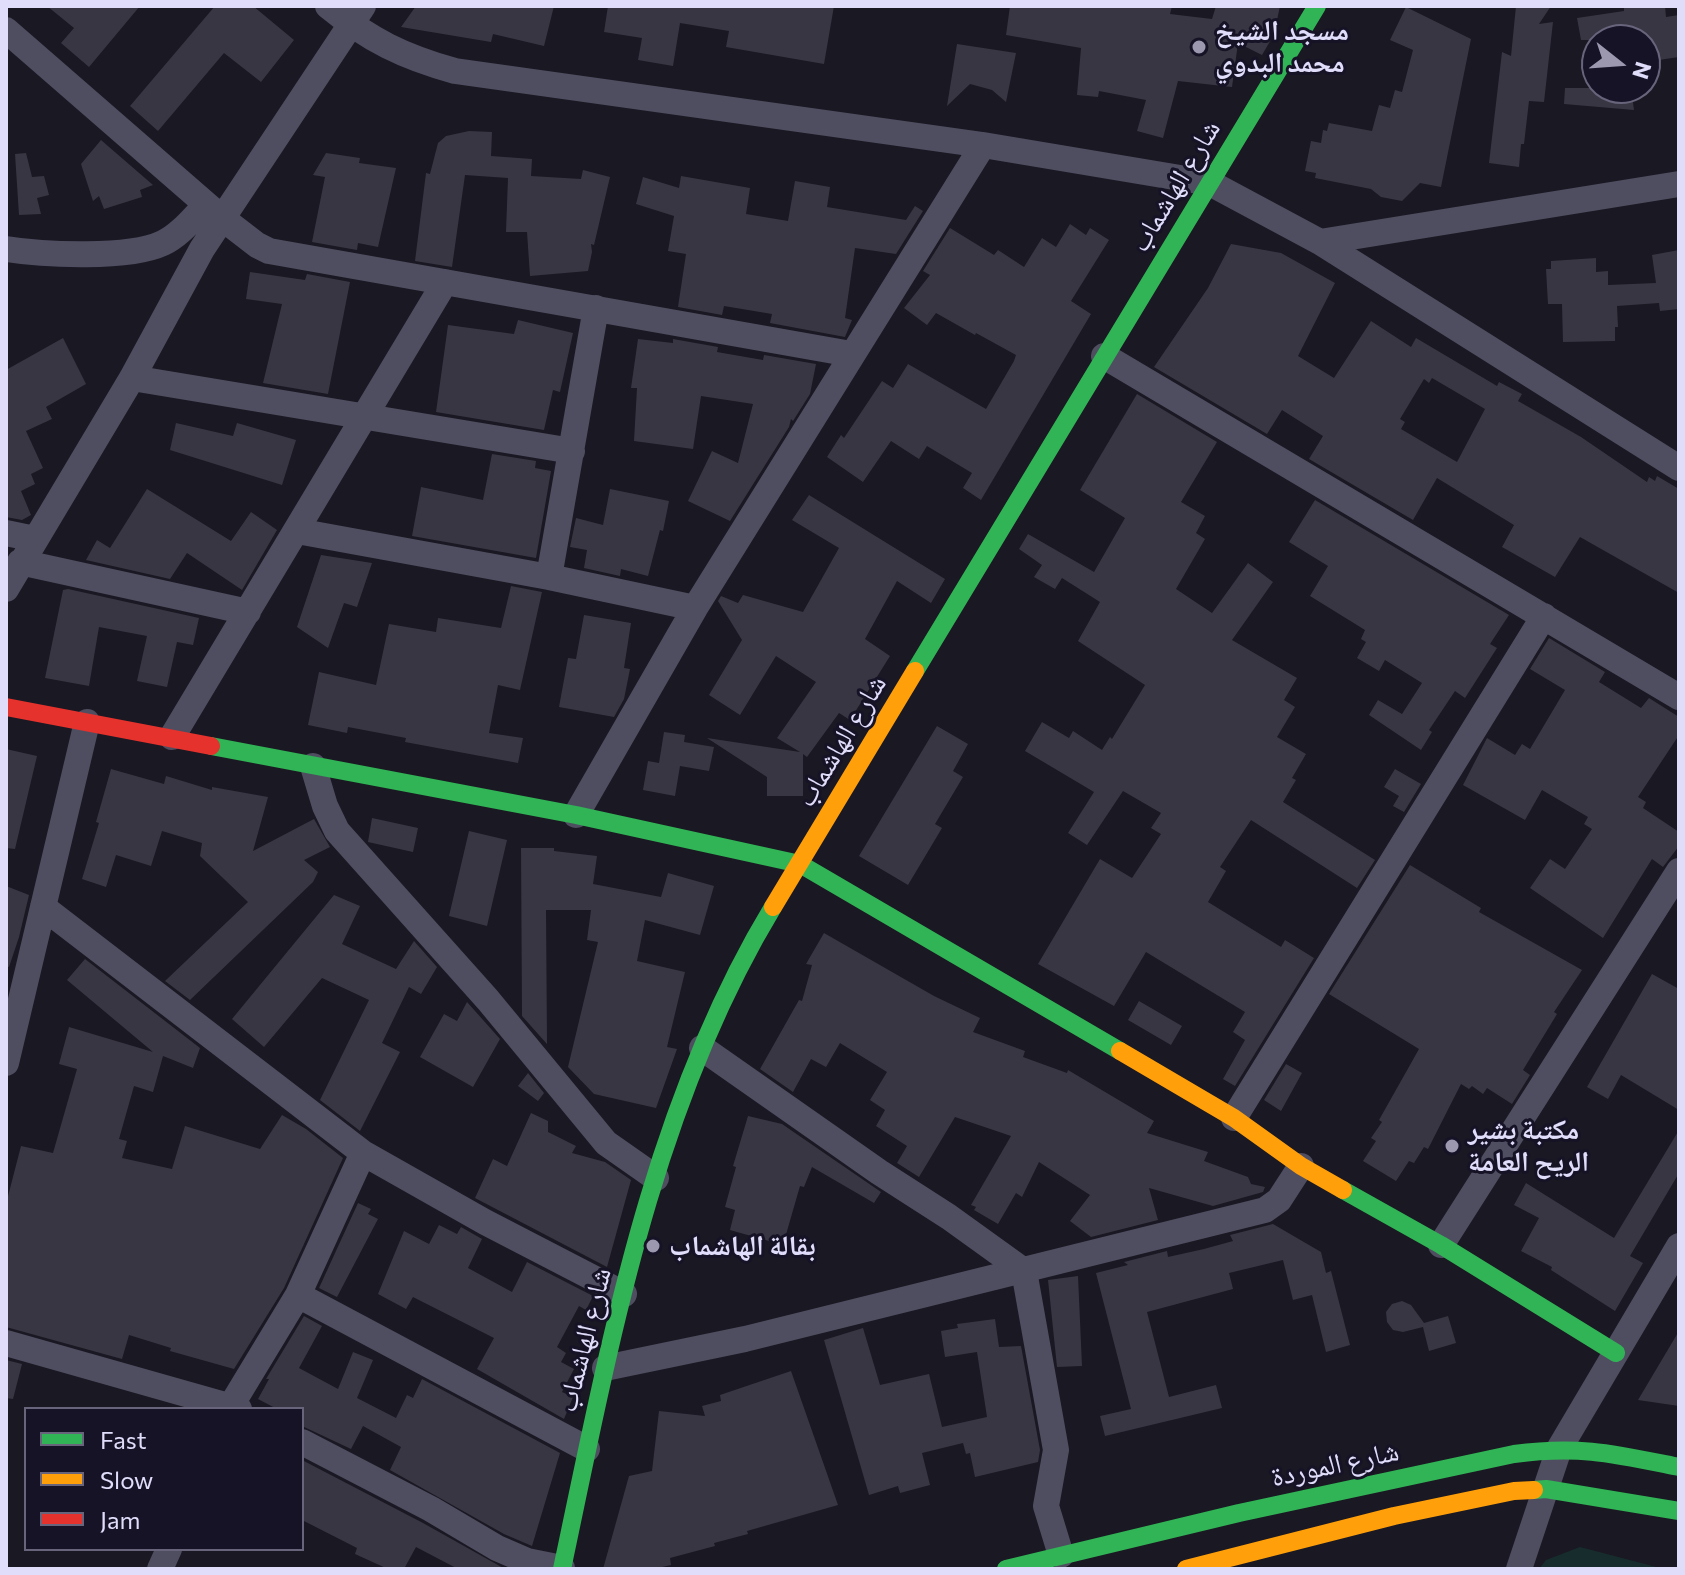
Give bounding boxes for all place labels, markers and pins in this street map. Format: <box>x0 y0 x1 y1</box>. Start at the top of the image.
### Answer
place label: مسجد الشيخ محمد البدوي <box>1215 14 1349 80</box>
marker: مسجد الشيخ محمد البدوي <box>1190 38 1208 56</box>
place label: مكتبة بشير الريح العامة <box>1468 1113 1589 1179</box>
marker: مكتبة بشير الريح العامة <box>1443 1137 1461 1155</box>
place label: بقالة الهاشماب <box>669 1229 816 1263</box>
marker: بقالة الهاشماب <box>644 1237 662 1255</box>

